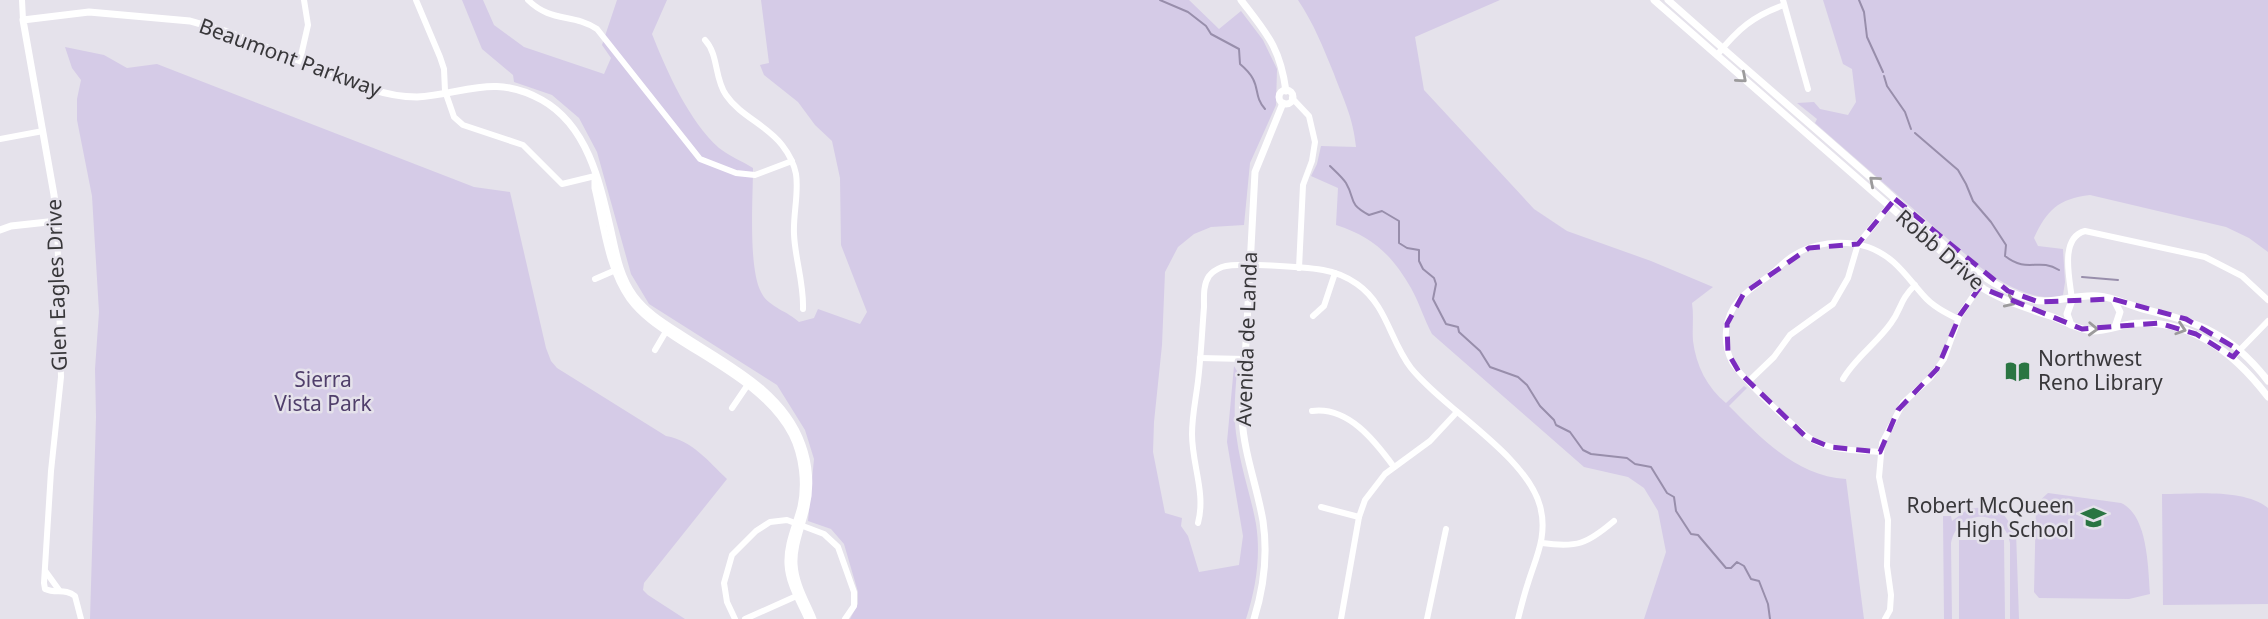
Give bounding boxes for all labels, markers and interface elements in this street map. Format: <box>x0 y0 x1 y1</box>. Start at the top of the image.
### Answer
street label: Beaumont Parkway <box>195 11 386 103</box>
one-way arrow <box>1734 70 1747 82</box>
one-way arrow <box>1870 177 1883 189</box>
street label: Glen Eagles Drive <box>39 199 73 372</box>
street label: Robb Drive <box>1890 203 1991 296</box>
street label: Avenida de Landa <box>1229 251 1263 427</box>
one-way arrow <box>2003 294 2015 308</box>
one-way arrow <box>2175 321 2187 336</box>
one-way arrow <box>2087 322 2098 337</box>
place label: Northwest Reno Library <box>2038 344 2163 396</box>
library icon: Northwest Reno Library <box>2004 357 2032 385</box>
park label: Sierra Vista Park <box>274 365 372 417</box>
place label: Robert McQueen High School <box>1907 491 2074 543</box>
school or university icon: Robert McQueen High School <box>2080 504 2108 532</box>

